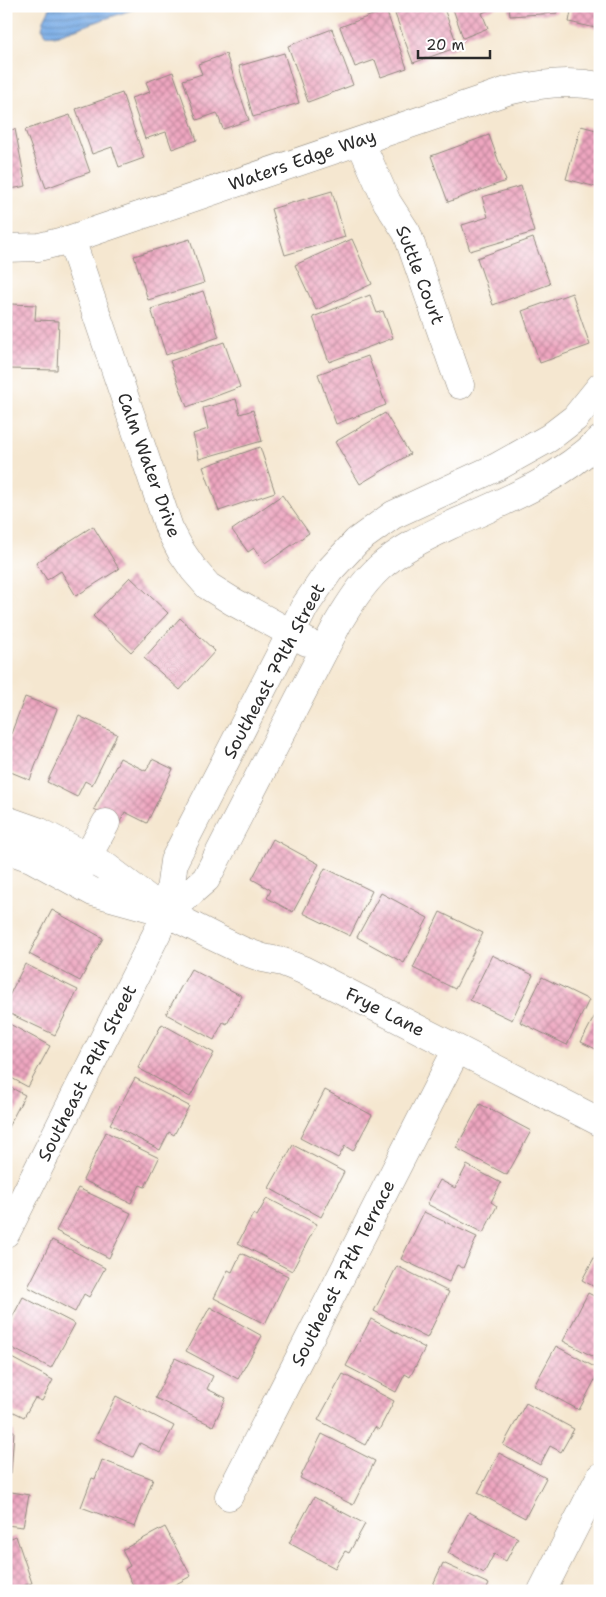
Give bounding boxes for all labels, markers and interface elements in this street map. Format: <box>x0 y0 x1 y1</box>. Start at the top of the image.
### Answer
scale bar <box>418 28 491 60</box>
text: 20 m <box>426 35 465 55</box>
street label: Waters Edge Way <box>225 124 379 196</box>
street label: Suttle Court <box>390 222 450 328</box>
street label: Calm Water Drive <box>112 389 186 541</box>
street label: Southeast 79th Street <box>218 579 331 763</box>
street label: Southeast 79th Street <box>32 980 142 1166</box>
street label: Frye Lane <box>341 982 429 1042</box>
street label: Southeast 77th Terrace <box>285 1176 401 1370</box>

